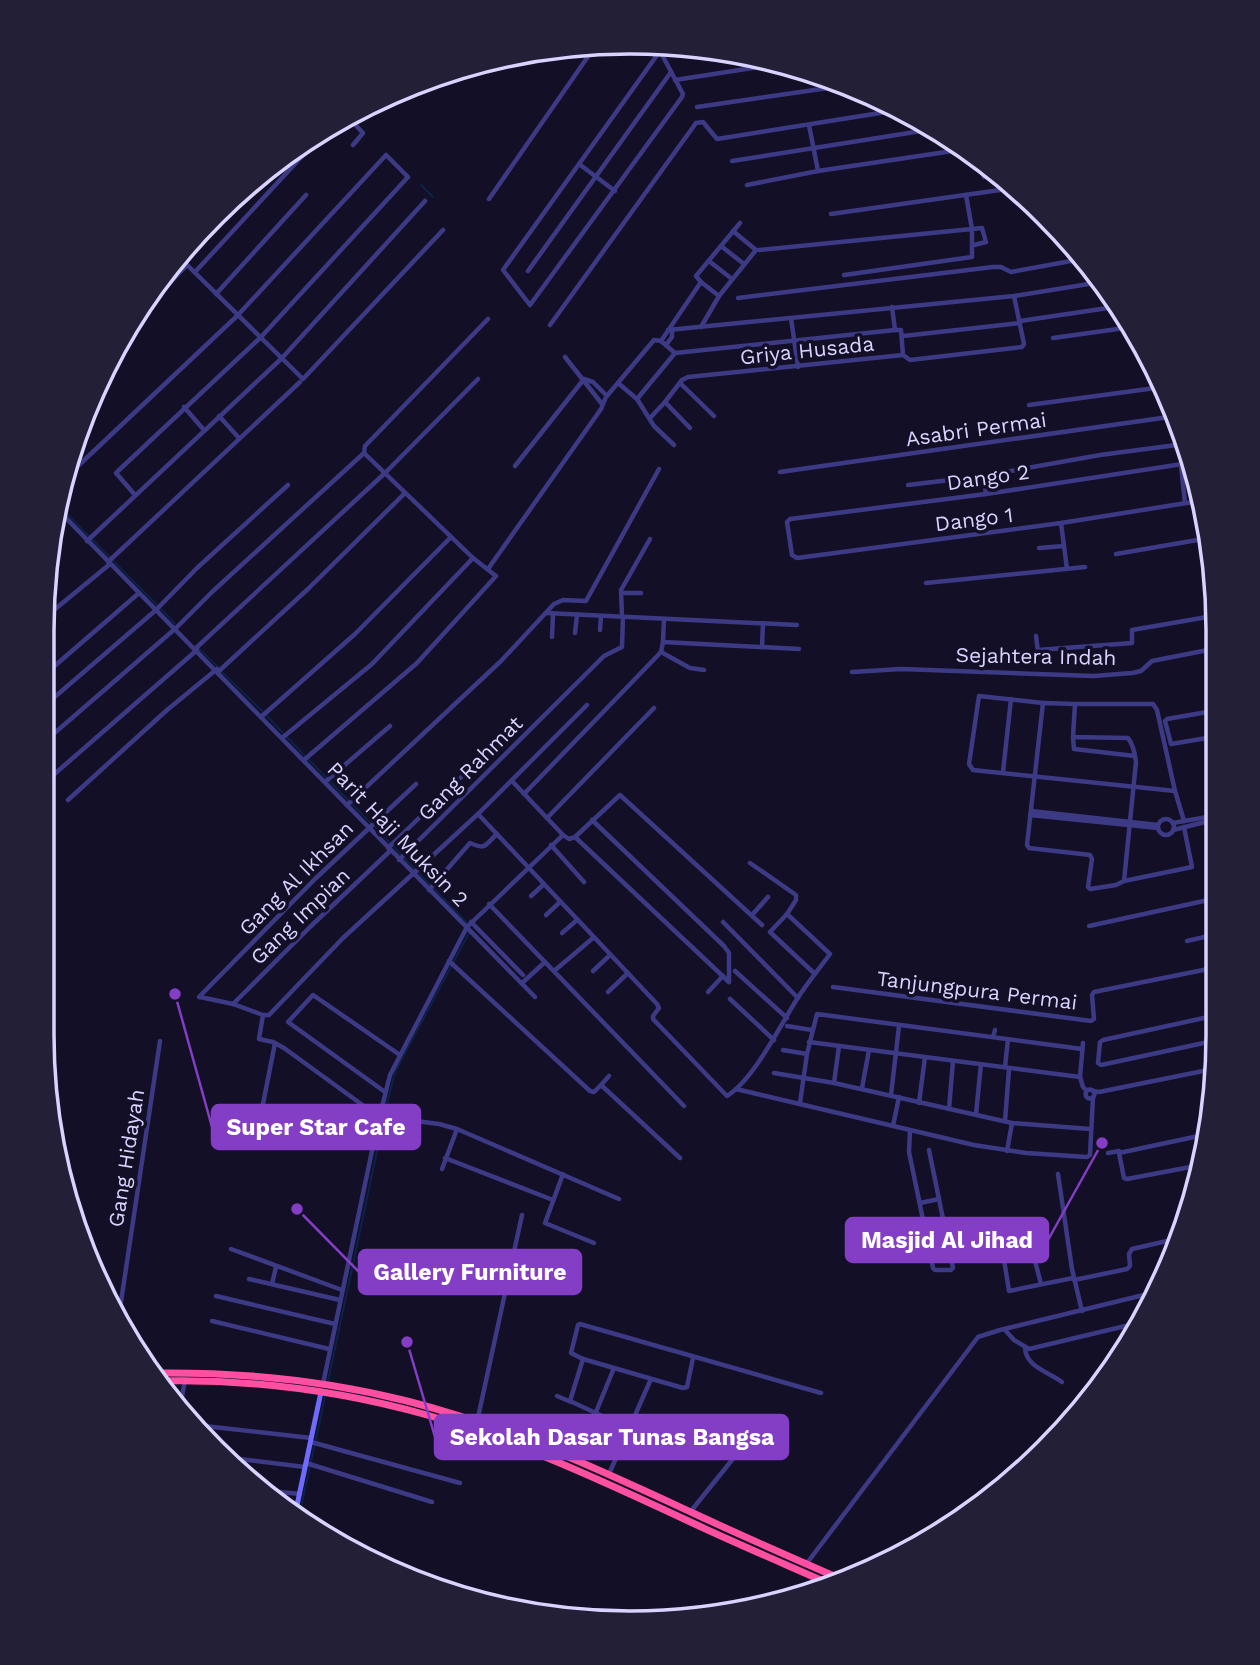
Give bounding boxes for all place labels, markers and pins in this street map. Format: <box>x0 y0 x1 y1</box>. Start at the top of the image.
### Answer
callout: Super Star Cafe <box>212 1105 420 1149</box>
callout: Masjid Al Jihad <box>846 1218 1048 1262</box>
callout: Gallery Furniture <box>359 1250 581 1294</box>
callout: Sekolah Dasar Tunas Bangsa <box>435 1415 788 1459</box>

